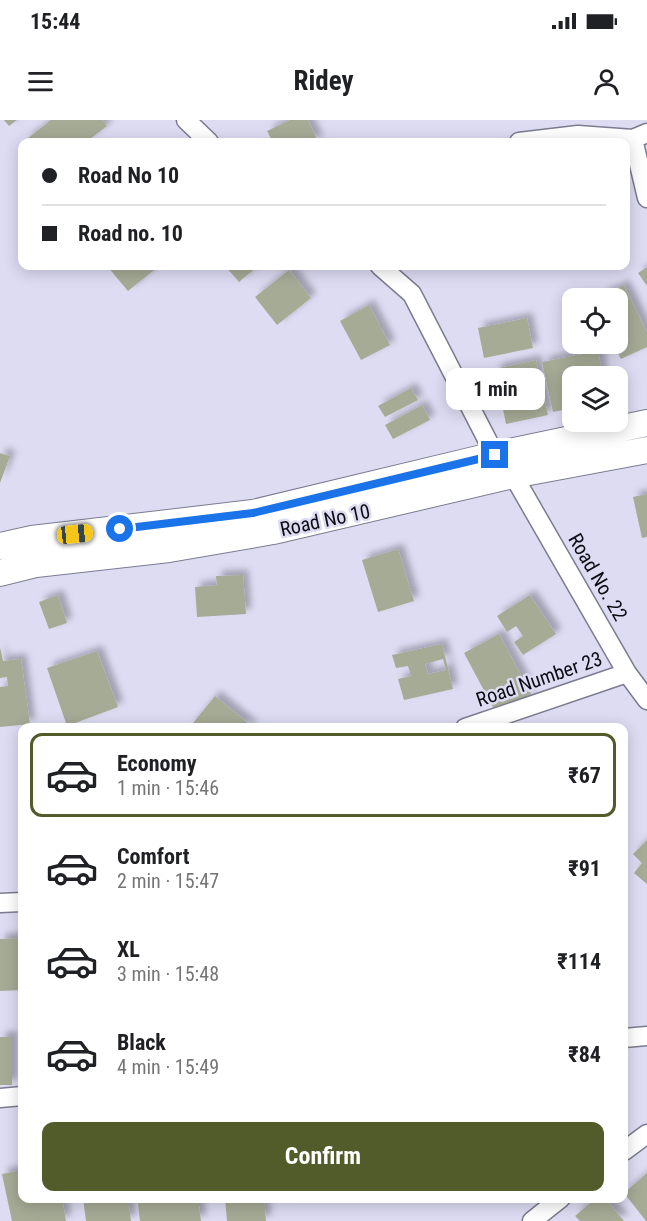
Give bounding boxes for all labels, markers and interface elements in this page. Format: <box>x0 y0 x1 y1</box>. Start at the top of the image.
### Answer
text: 15:44 <box>30 9 81 34</box>
icon: menu <box>24 65 57 98</box>
text: Ridey <box>294 65 353 97</box>
icon: person <box>590 65 623 98</box>
text: Road No 10 <box>78 163 179 188</box>
text: Road no. 10 <box>78 221 183 246</box>
map controls <box>562 288 628 432</box>
button: locate <box>562 288 628 354</box>
button: layers <box>562 366 628 432</box>
callout: 1 min <box>446 368 544 410</box>
text: 1 min <box>473 377 518 401</box>
route end <box>481 441 508 468</box>
street label: Road No 10 <box>278 499 372 541</box>
route start <box>106 515 133 542</box>
car <box>56 523 94 545</box>
street label: Road No. 22 <box>563 529 633 625</box>
street label: Road Number 23 <box>473 646 605 712</box>
icon: car <box>45 748 99 802</box>
text: Economy <box>117 751 197 776</box>
text: ₹67 <box>568 763 601 788</box>
text: 1 min · 15:46 <box>117 776 219 800</box>
icon: car <box>45 841 99 895</box>
text: Comfort <box>117 844 190 869</box>
text: ₹91 <box>568 856 601 881</box>
text: 2 min · 15:47 <box>117 869 219 893</box>
icon: car <box>45 934 99 988</box>
text: XL <box>117 937 140 962</box>
text: ₹114 <box>557 949 601 974</box>
text: 3 min · 15:48 <box>117 962 219 986</box>
icon: car <box>45 1027 99 1081</box>
text: Black <box>117 1030 166 1055</box>
text: ₹84 <box>568 1042 601 1067</box>
text: 4 min · 15:49 <box>117 1055 219 1079</box>
button: Confirm <box>42 1122 604 1191</box>

